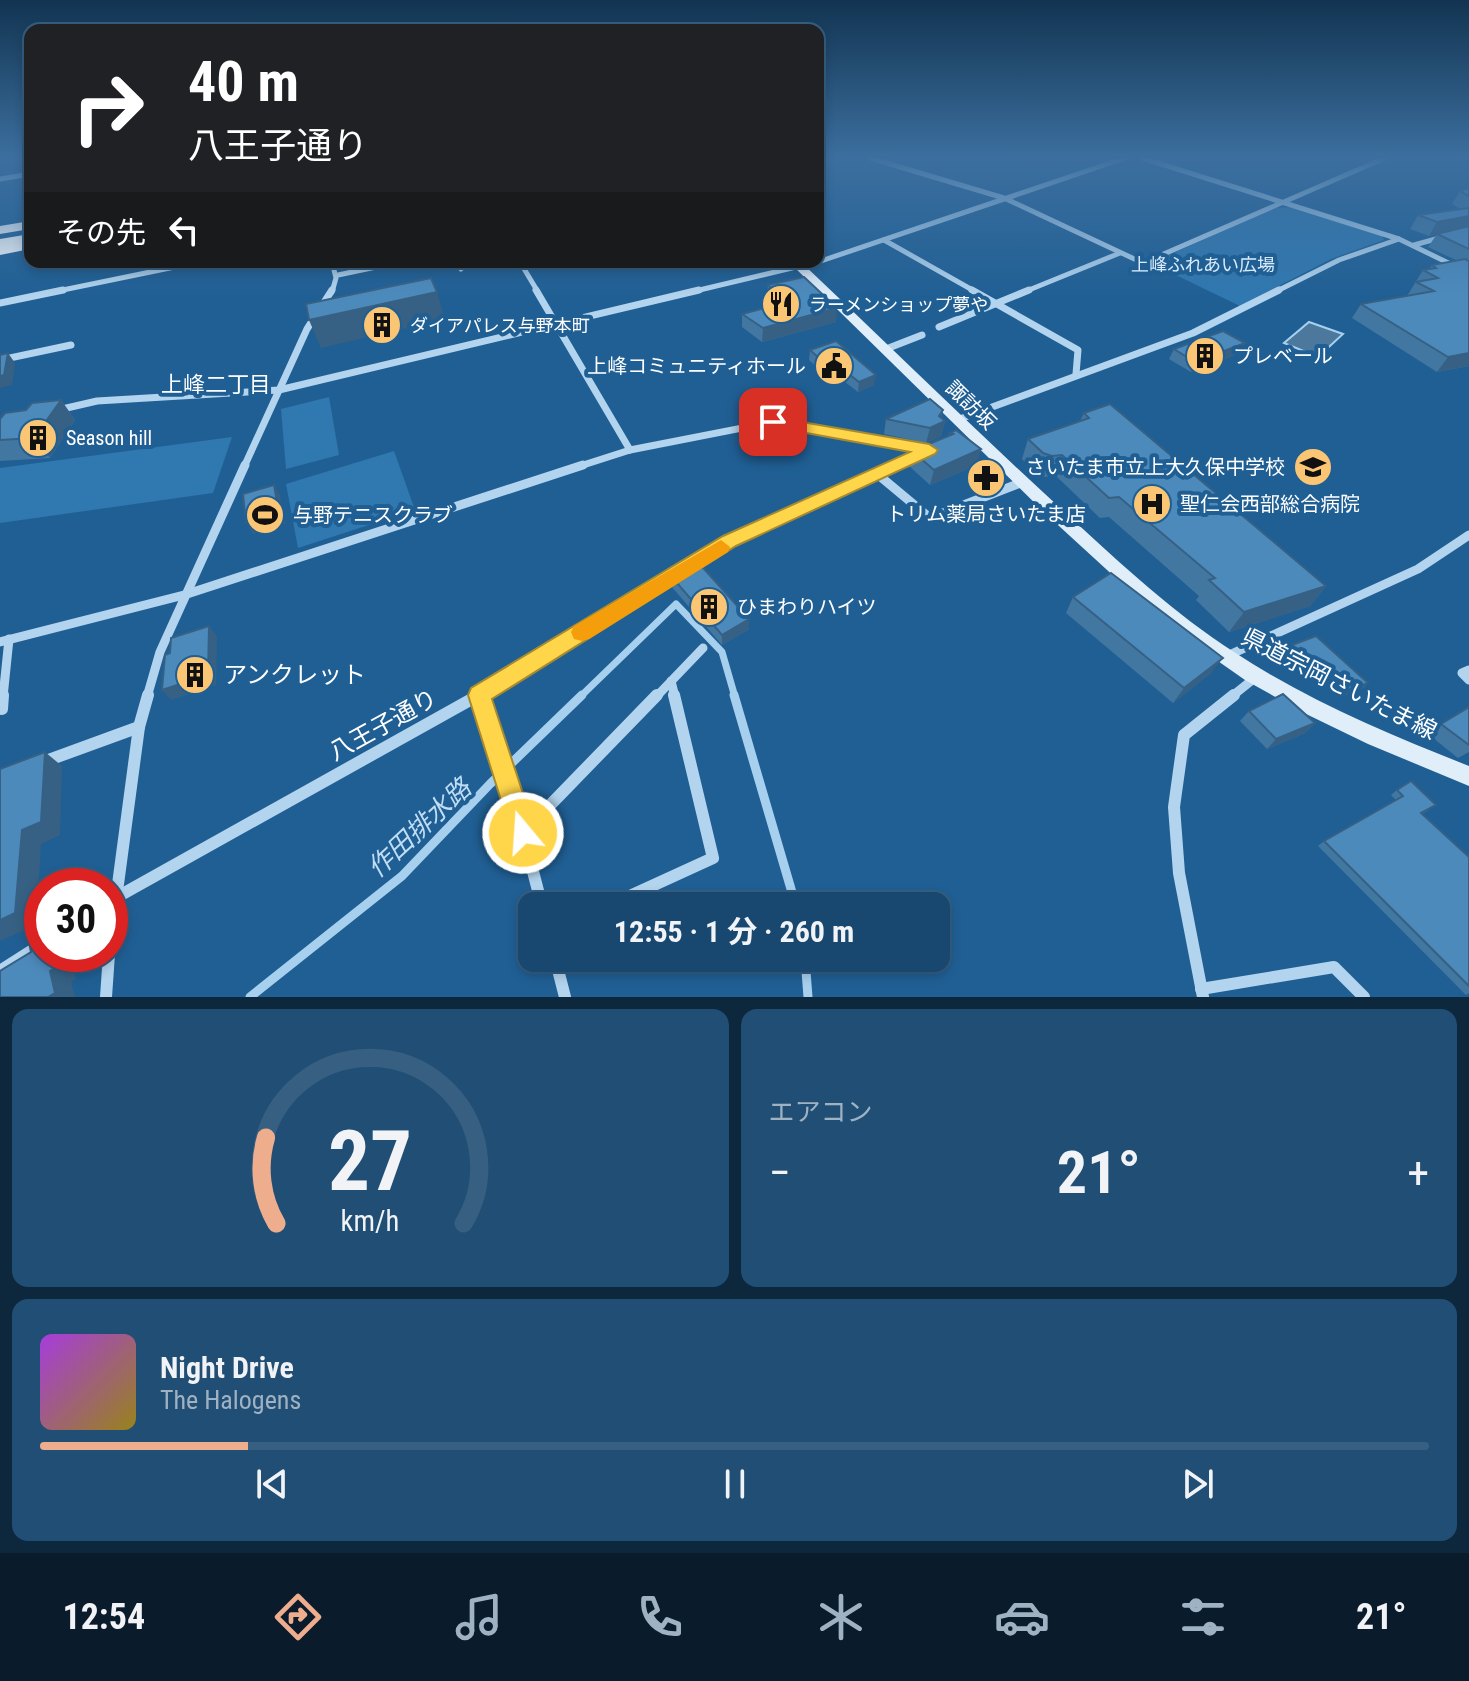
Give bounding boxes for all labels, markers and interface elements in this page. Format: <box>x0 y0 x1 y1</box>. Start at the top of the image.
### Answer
text: 40 m <box>188 49 299 115</box>
icon: right <box>56 56 160 160</box>
text: 八王子通り <box>188 125 368 167</box>
icon: left <box>162 208 206 252</box>
text: その先 <box>56 215 146 250</box>
park label: 上峰ふれあい広場 <box>1131 254 1275 275</box>
restaurant icon: ラーメンショップ夢や <box>760 283 802 325</box>
place label: ラーメンショップ夢や <box>809 294 988 315</box>
building icon: ダイアパレス与野本町 <box>361 304 403 346</box>
place label: ダイアパレス与野本町 <box>410 315 590 336</box>
building icon: プレベール <box>1184 335 1226 377</box>
place label: プレベール <box>1233 344 1333 368</box>
public building icon: 上峰コミュニティホール <box>813 345 855 387</box>
place label: 上峰コミュニティホール <box>587 354 806 378</box>
district label: 上峰二丁目 <box>161 372 271 397</box>
street label: 諏訪坂 <box>941 376 1001 434</box>
pin <box>739 388 807 456</box>
icon: arrive <box>751 400 795 444</box>
building icon: Season hill <box>17 417 59 459</box>
place label: Season hill <box>66 426 152 450</box>
school or university icon: さいたま市立上大久保中学校 <box>1292 446 1334 488</box>
place label: さいたま市立上大久保中学校 <box>1026 455 1285 479</box>
pharmacy icon: トリム薬局さいたま店 <box>965 457 1007 499</box>
hospital icon: 聖仁会西部総合病院 <box>1131 483 1173 525</box>
place label: 聖仁会西部総合病院 <box>1180 492 1360 516</box>
sports icon: 与野テニスクラブ <box>244 494 286 536</box>
place label: トリム薬局さいたま店 <box>886 502 1086 526</box>
place label: 与野テニスクラブ <box>293 503 453 527</box>
building icon: ひまわりハイツ <box>688 586 730 628</box>
place label: ひまわりハイツ <box>737 595 877 619</box>
street label: 県道宗岡さいたま線 <box>1237 623 1441 745</box>
building icon: アンクレット <box>174 654 216 696</box>
place label: アンクレット <box>223 661 366 689</box>
street label: 八王子通り <box>324 684 442 766</box>
water label: 作田排水路 <box>361 771 478 883</box>
position arrow <box>481 791 565 875</box>
speed limit sign: 30 <box>24 868 128 972</box>
text: 12:55 · 1 分 · 260 m <box>614 914 854 949</box>
text: エアコン <box>769 1097 873 1127</box>
text: 27 <box>328 1113 412 1210</box>
text: 21° <box>1057 1137 1141 1208</box>
text: − <box>769 1147 791 1199</box>
text: + <box>1407 1147 1429 1199</box>
text: km/h <box>341 1204 400 1238</box>
text: Night Drive <box>160 1350 294 1385</box>
text: The Halogens <box>160 1385 301 1415</box>
icon: previous <box>250 1462 294 1506</box>
icon: pause <box>713 1462 757 1506</box>
icon: next <box>1176 1462 1220 1506</box>
icon: directions <box>270 1589 326 1645</box>
icon: music <box>451 1589 507 1645</box>
icon: phone <box>632 1589 688 1645</box>
icon: climate <box>813 1589 869 1645</box>
icon: car <box>994 1589 1050 1645</box>
icon: filters <box>1175 1589 1231 1645</box>
text: 12:54 <box>62 1596 145 1638</box>
text: 21° <box>1356 1596 1406 1638</box>

